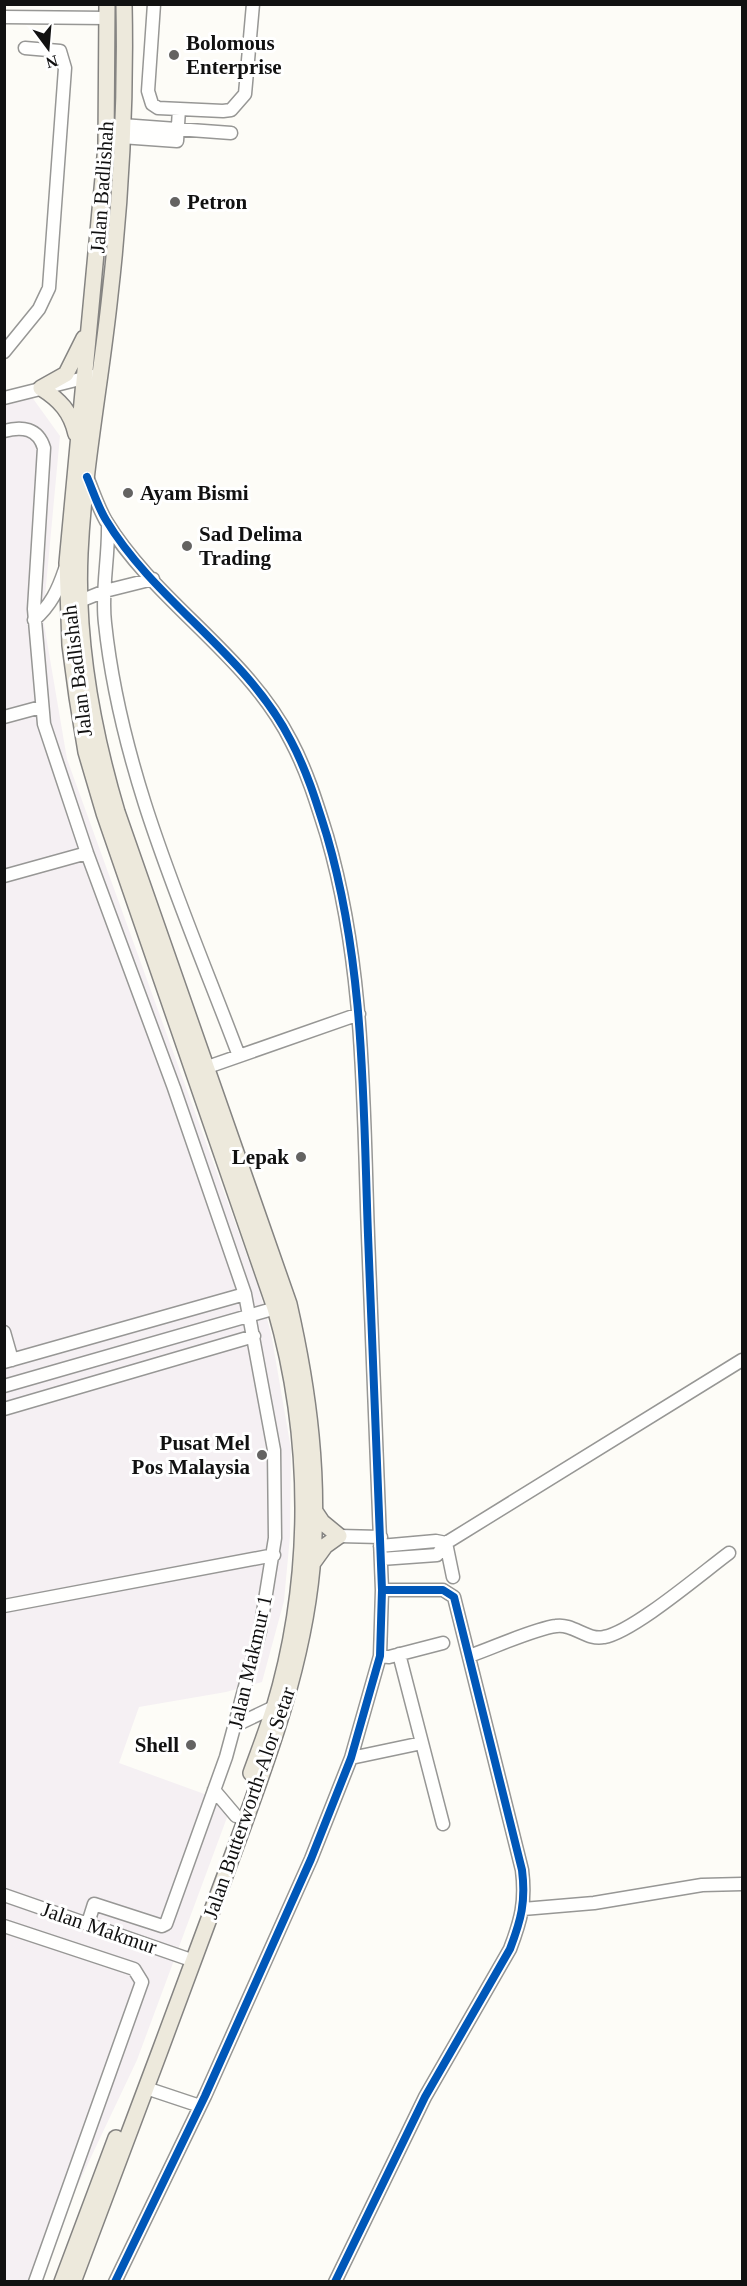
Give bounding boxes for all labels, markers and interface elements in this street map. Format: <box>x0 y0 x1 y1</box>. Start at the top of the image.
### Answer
north arrow <box>18 18 78 78</box>
place label: Bolomous Enterprise <box>186 31 282 79</box>
marker: Bolomous Enterprise <box>167 48 181 62</box>
text: N <box>44 52 60 72</box>
street label: Jalan Badlishah <box>85 120 119 254</box>
place label: Petron <box>187 190 248 214</box>
marker: Petron <box>168 195 182 209</box>
place label: Ayam Bismi <box>140 481 249 505</box>
marker: Ayam Bismi <box>121 486 135 500</box>
place label: Sad Delima Trading <box>199 522 303 570</box>
marker: Sad Delima Trading <box>180 539 194 553</box>
street label: Jalan Badlishah <box>57 603 97 738</box>
place label: Lepak <box>232 1145 289 1169</box>
marker: Lepak <box>294 1150 308 1164</box>
place label: Pusat Mel Pos Malaysia <box>132 1431 250 1479</box>
marker: Pusat Mel Pos Malaysia <box>255 1448 269 1462</box>
street label: Jalan Makmur 1 <box>223 1593 277 1731</box>
street label: Jalan Butterworth-Alor Setar <box>198 1684 300 1922</box>
place label: Shell <box>135 1733 179 1757</box>
marker: Shell <box>184 1738 198 1752</box>
street label: Jalan Makmur <box>38 1897 160 1959</box>

